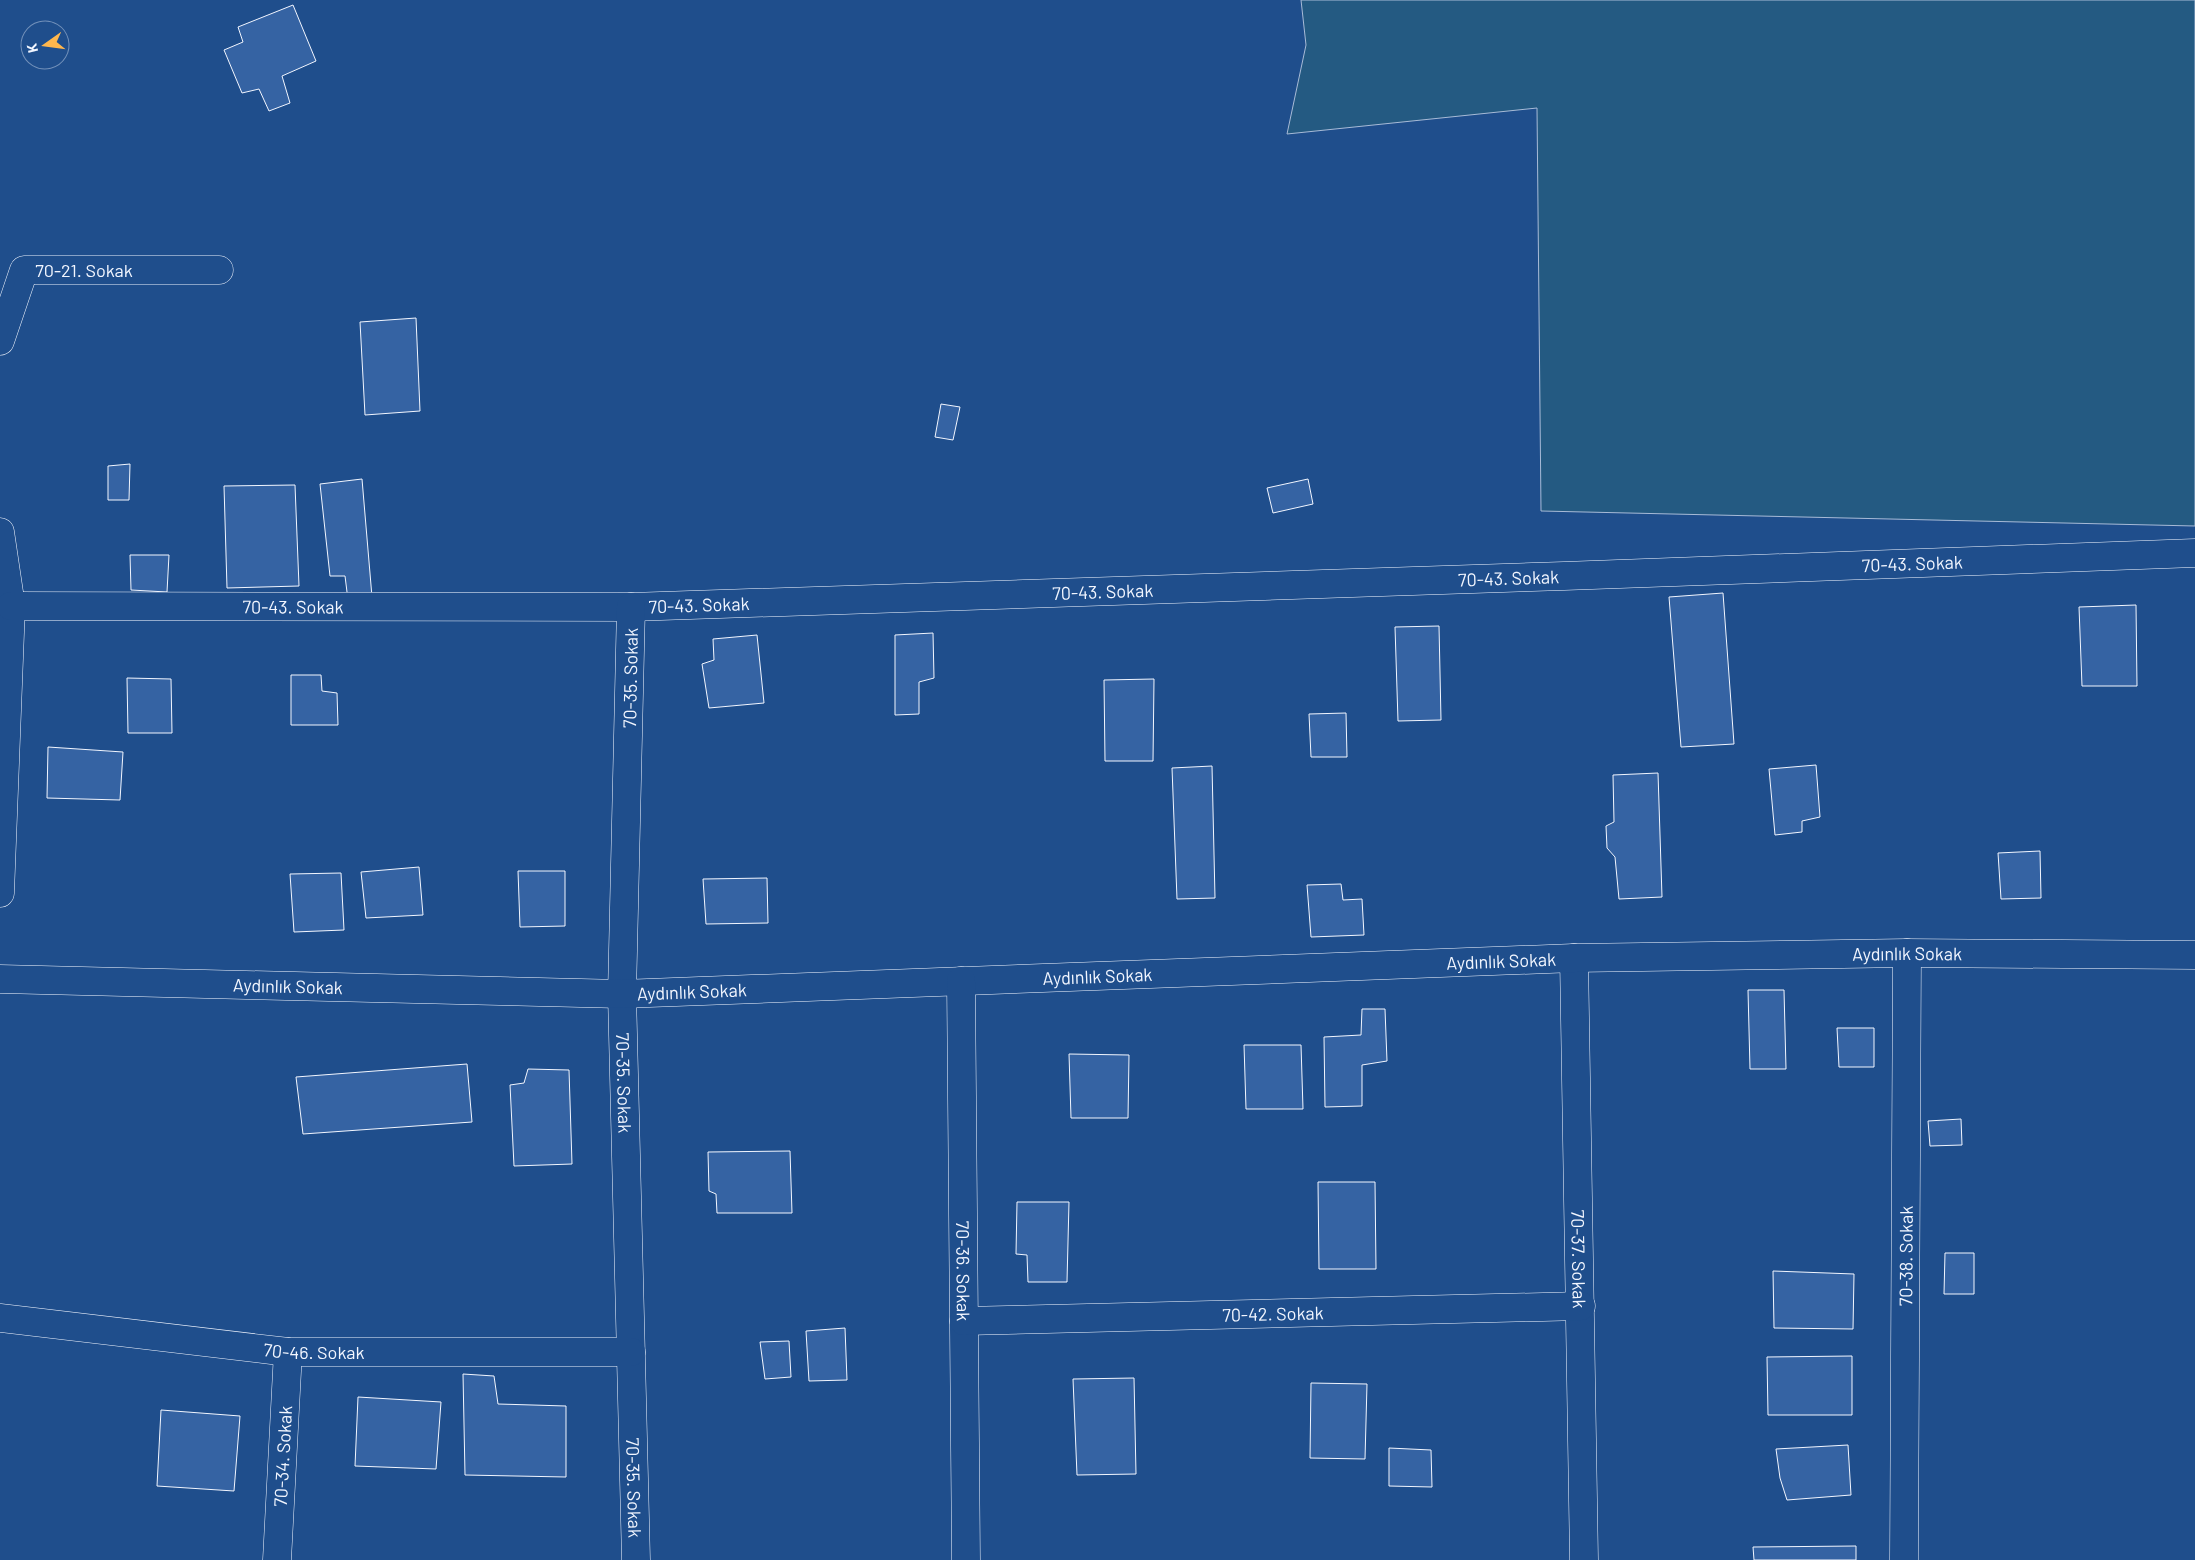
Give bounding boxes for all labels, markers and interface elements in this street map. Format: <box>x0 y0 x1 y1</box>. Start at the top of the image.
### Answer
north arrow <box>20 20 70 70</box>
text: K <box>23 42 41 55</box>
street label: 70-21. Sokak <box>35 259 133 281</box>
street label: 70-43. Sokak <box>1861 550 1963 576</box>
street label: 70-43. Sokak <box>1458 565 1559 591</box>
street label: 70-43. Sokak <box>1052 579 1154 604</box>
street label: 70-43. Sokak <box>648 592 750 617</box>
street label: 70-43. Sokak <box>242 595 344 618</box>
street label: 70-35. Sokak <box>618 628 642 728</box>
street label: Aydınlık Sokak <box>1852 942 1962 965</box>
street label: Aydınlık Sokak <box>1446 948 1556 974</box>
street label: Aydınlık Sokak <box>1042 963 1153 989</box>
street label: Aydınlık Sokak <box>233 974 343 998</box>
street label: Aydınlık Sokak <box>636 978 747 1004</box>
street label: 70-35. Sokak <box>612 1032 636 1133</box>
street label: 70-38. Sokak <box>1894 1206 1917 1306</box>
street label: 70-37. Sokak <box>1567 1209 1591 1309</box>
street label: 70-36. Sokak <box>952 1221 975 1321</box>
street label: 70-42. Sokak <box>1222 1301 1324 1326</box>
street label: 70-46. Sokak <box>262 1338 365 1363</box>
street label: 70-34. Sokak <box>269 1405 296 1507</box>
street label: 70-35. Sokak <box>622 1437 646 1538</box>

